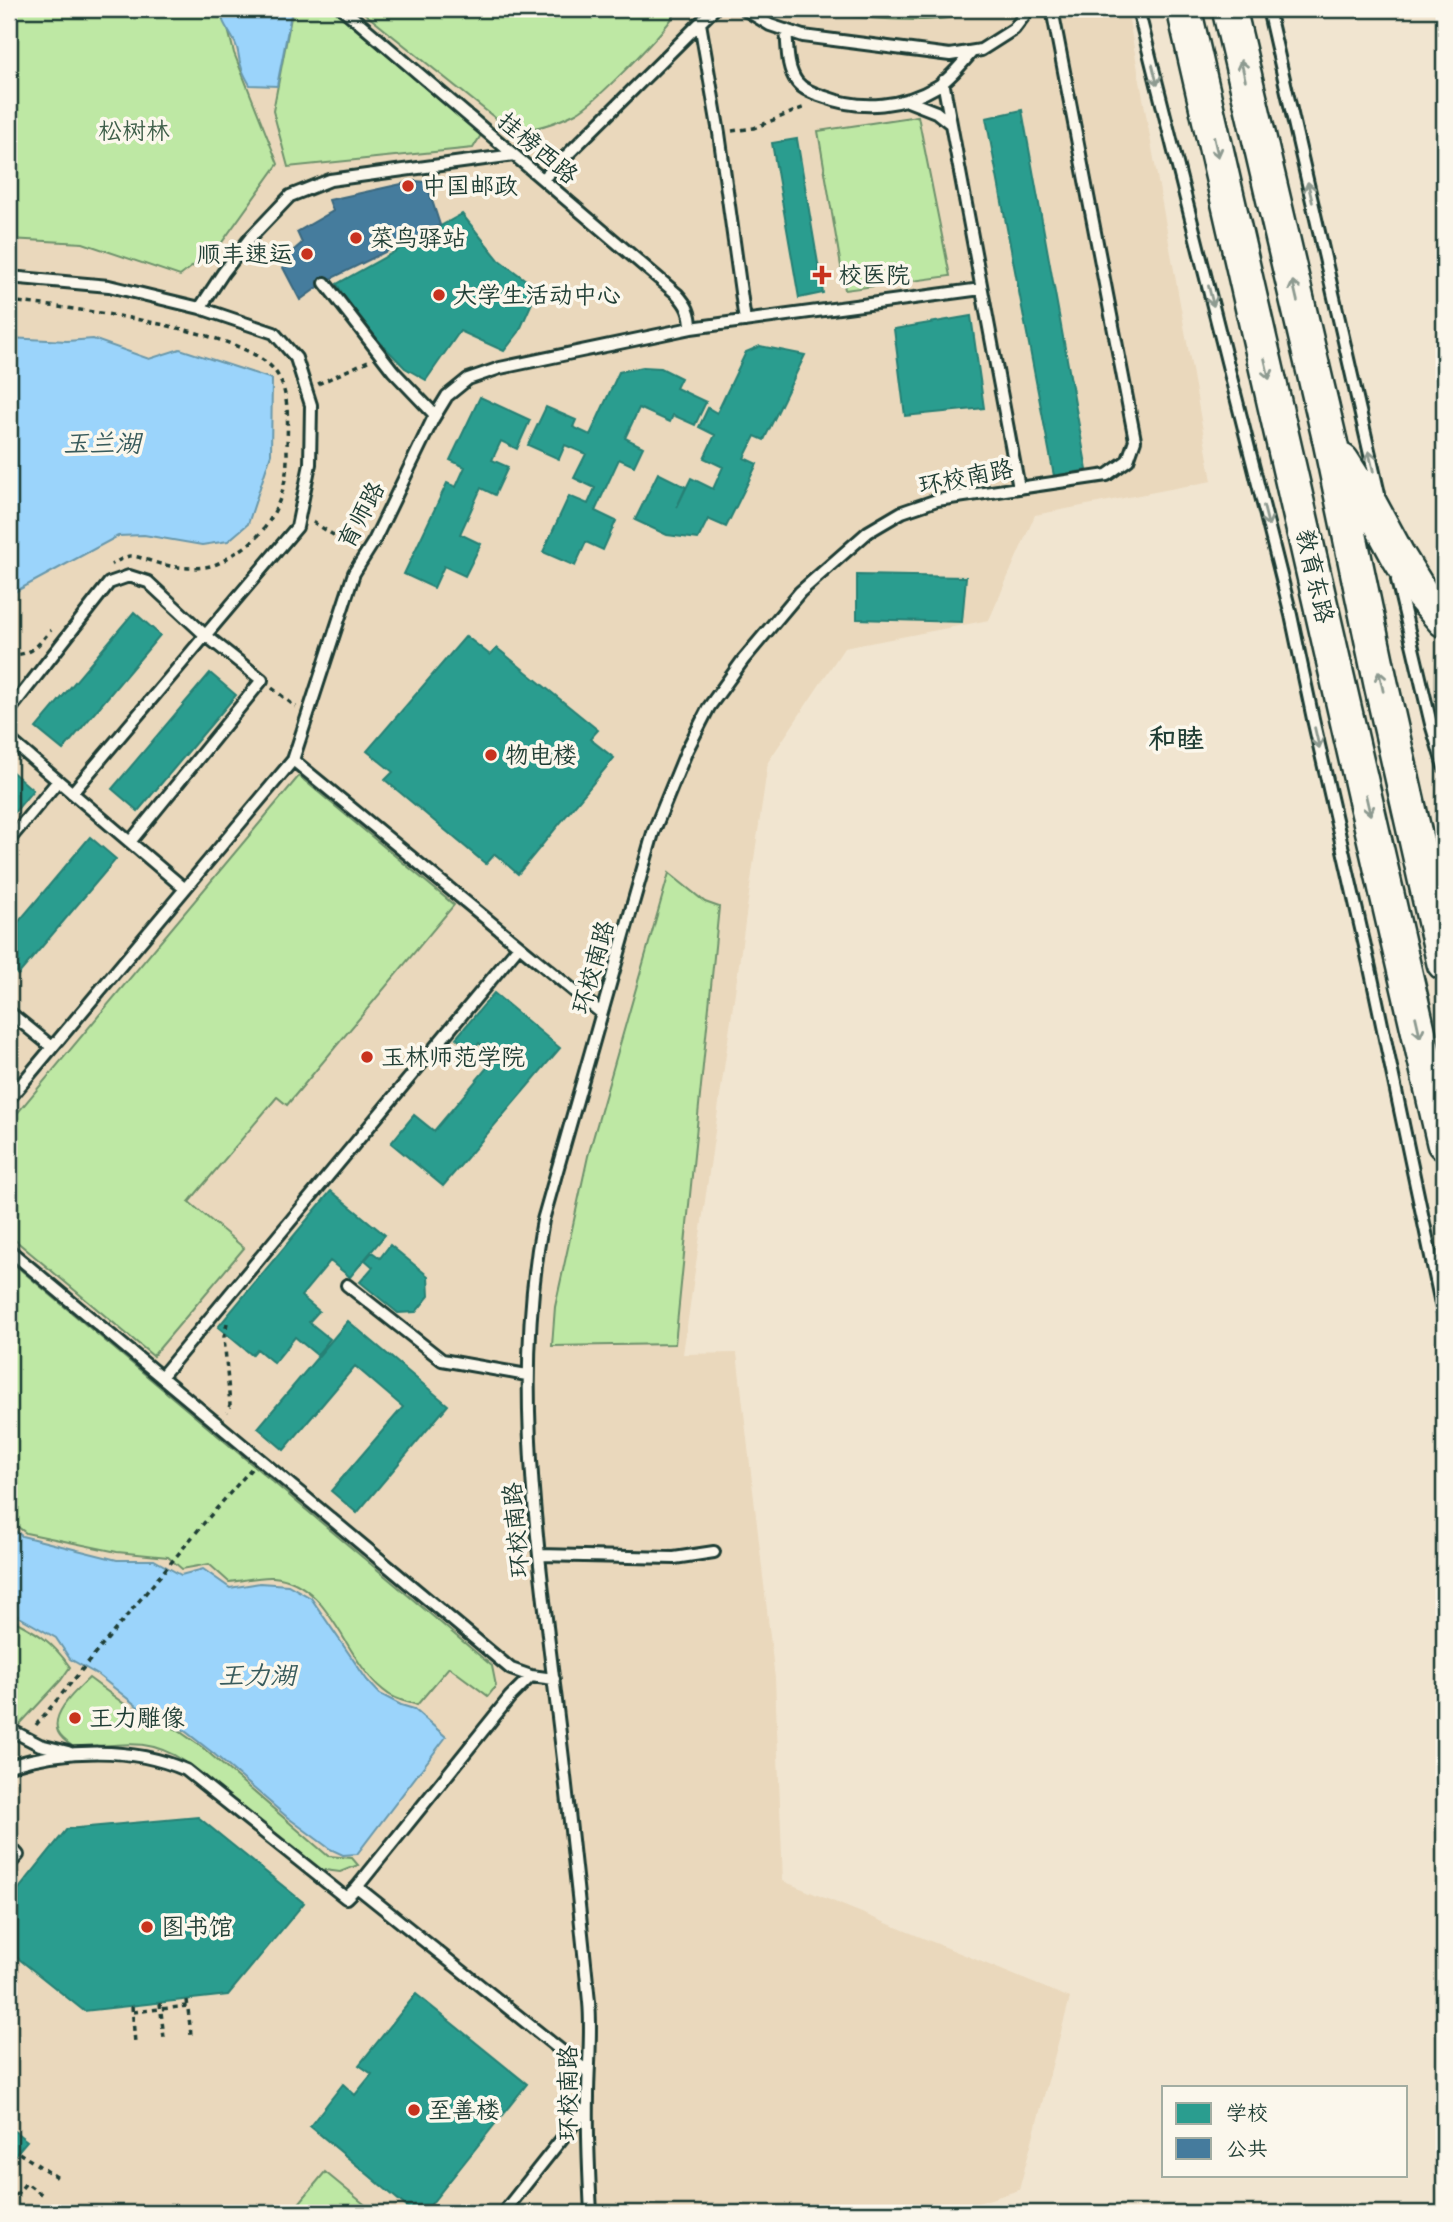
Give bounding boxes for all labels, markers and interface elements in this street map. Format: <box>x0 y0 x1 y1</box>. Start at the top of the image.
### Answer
one-way arrow <box>1236 59 1250 82</box>
one-way arrow <box>1149 63 1162 86</box>
street label: 挂榜西路 <box>488 106 584 194</box>
park label: 松树林 <box>98 116 170 151</box>
one-way arrow <box>1210 135 1224 158</box>
place label: 中国邮政 <box>422 171 518 206</box>
marker: 中国邮政 <box>400 178 416 194</box>
one-way arrow <box>1303 181 1316 204</box>
place label: 菜鸟驿站 <box>370 223 466 258</box>
marker: 菜鸟驿站 <box>348 230 364 246</box>
place label: 顺丰速运 <box>197 239 293 274</box>
marker: 顺丰速运 <box>299 246 315 262</box>
place label: 校医院 <box>838 260 910 295</box>
marker: 校医院 <box>812 265 832 285</box>
place label: 大学生活动中心 <box>453 280 621 315</box>
one-way arrow <box>1288 280 1301 303</box>
one-way arrow <box>1205 284 1218 306</box>
marker: 大学生活动中心 <box>431 287 447 303</box>
one-way arrow <box>1262 357 1275 379</box>
water label: 玉兰湖 <box>63 427 144 465</box>
one-way arrow <box>1364 450 1378 473</box>
street label: 环校南路 <box>916 453 1017 506</box>
street label: 育师路 <box>331 476 396 556</box>
one-way arrow <box>1260 504 1273 527</box>
street label: 教育东路 <box>1285 526 1340 627</box>
one-way arrow <box>1373 670 1387 693</box>
district label: 和睦 <box>1148 721 1204 762</box>
one-way arrow <box>1311 726 1324 749</box>
place label: 物电楼 <box>505 740 577 775</box>
marker: 物电楼 <box>483 747 499 763</box>
one-way arrow <box>1361 793 1375 816</box>
street label: 环校南路 <box>565 917 625 1019</box>
one-way arrow <box>1412 1015 1425 1038</box>
place label: 玉林师范学院 <box>381 1042 525 1077</box>
marker: 玉林师范学院 <box>359 1049 375 1065</box>
street label: 环校南路 <box>497 1480 540 1579</box>
water label: 王力湖 <box>218 1659 299 1697</box>
place label: 王力雕像 <box>89 1703 185 1738</box>
marker: 王力雕像 <box>67 1710 83 1726</box>
place label: 图书馆 <box>161 1912 233 1947</box>
marker: 图书馆 <box>139 1919 155 1935</box>
street label: 环校南路 <box>553 2045 588 2141</box>
legend <box>1162 2086 1408 2176</box>
place label: 至善楼 <box>428 2095 500 2130</box>
text: 学校 <box>1226 2100 1268 2130</box>
marker: 至善楼 <box>406 2102 422 2118</box>
text: 公共 <box>1226 2136 1268 2166</box>

